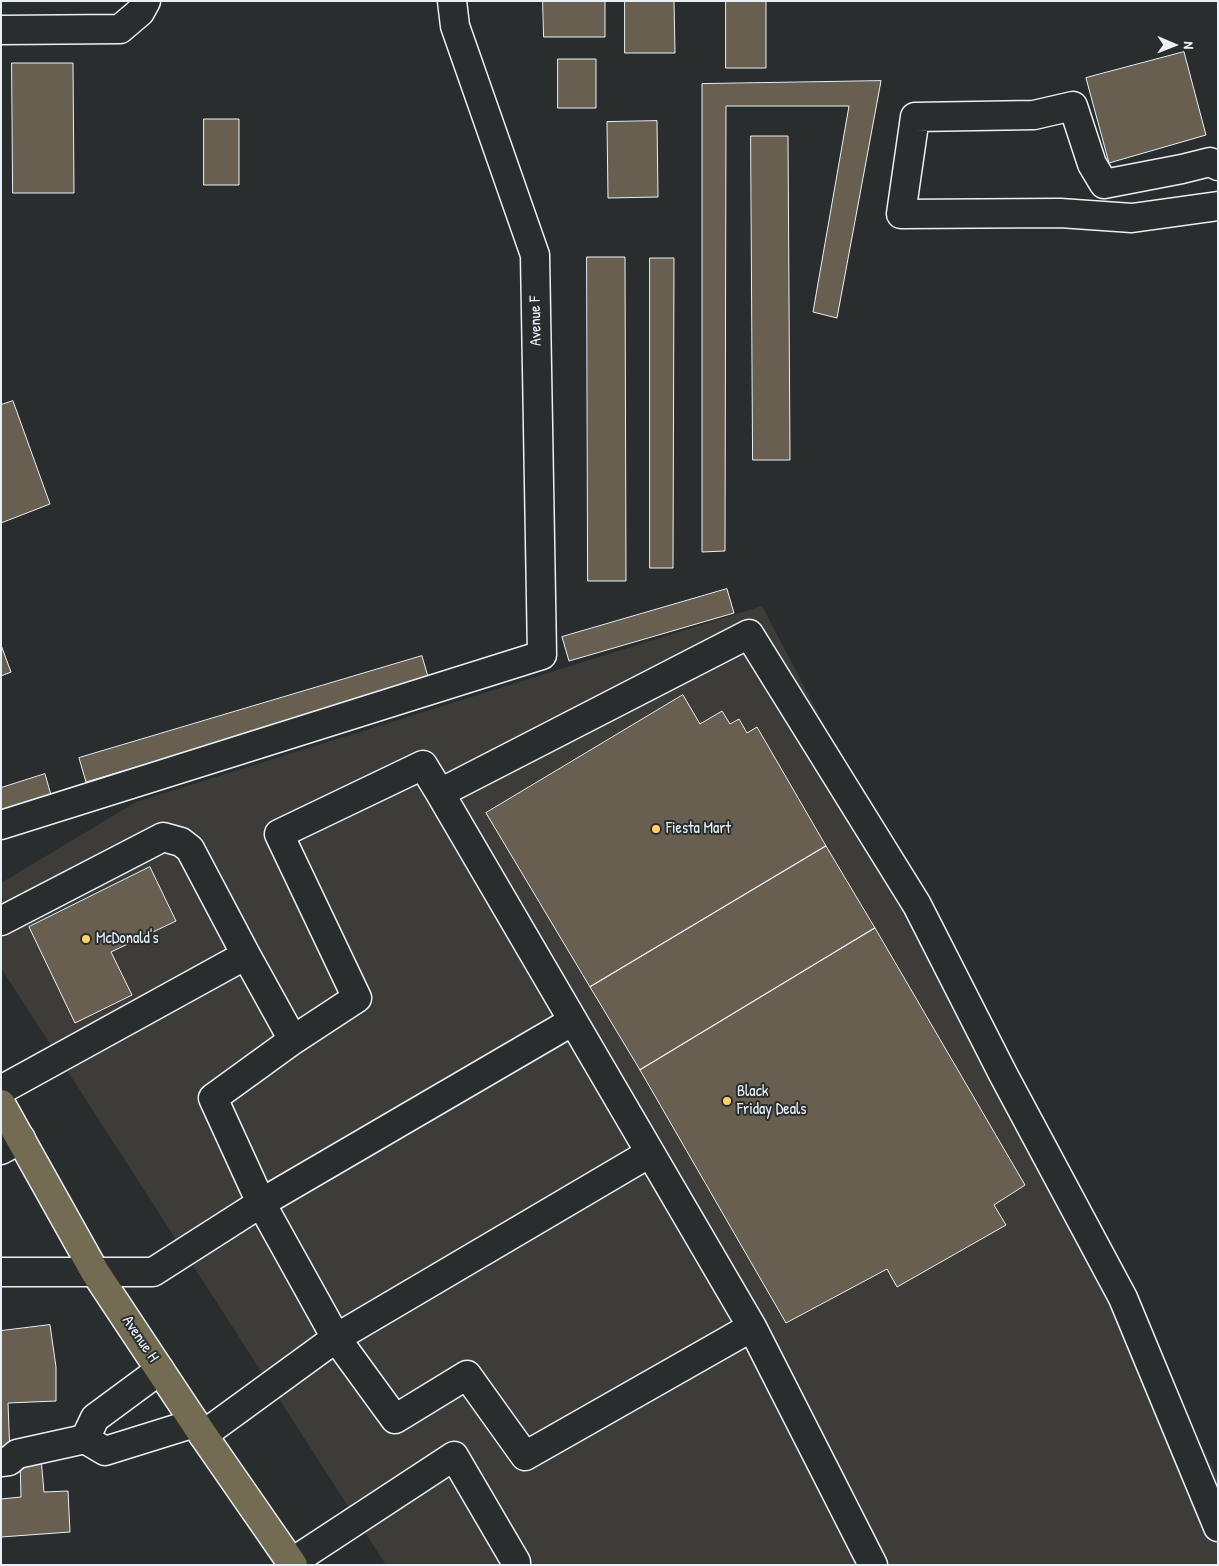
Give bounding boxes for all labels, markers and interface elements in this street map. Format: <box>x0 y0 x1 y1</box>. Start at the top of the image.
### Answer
north arrow <box>1149 20 1199 70</box>
text: N <box>1180 41 1199 49</box>
street label: Avenue F <box>526 296 546 346</box>
place label: Fiesta Mart <box>666 819 731 839</box>
marker: Fiesta Mart <box>650 823 662 835</box>
place label: McDonald's <box>96 929 159 949</box>
marker: McDonald's <box>80 933 92 945</box>
place label: Black Friday Deals <box>737 1082 806 1120</box>
marker: Black Friday Deals <box>721 1095 733 1107</box>
street label: Avenue H <box>118 1312 162 1366</box>

